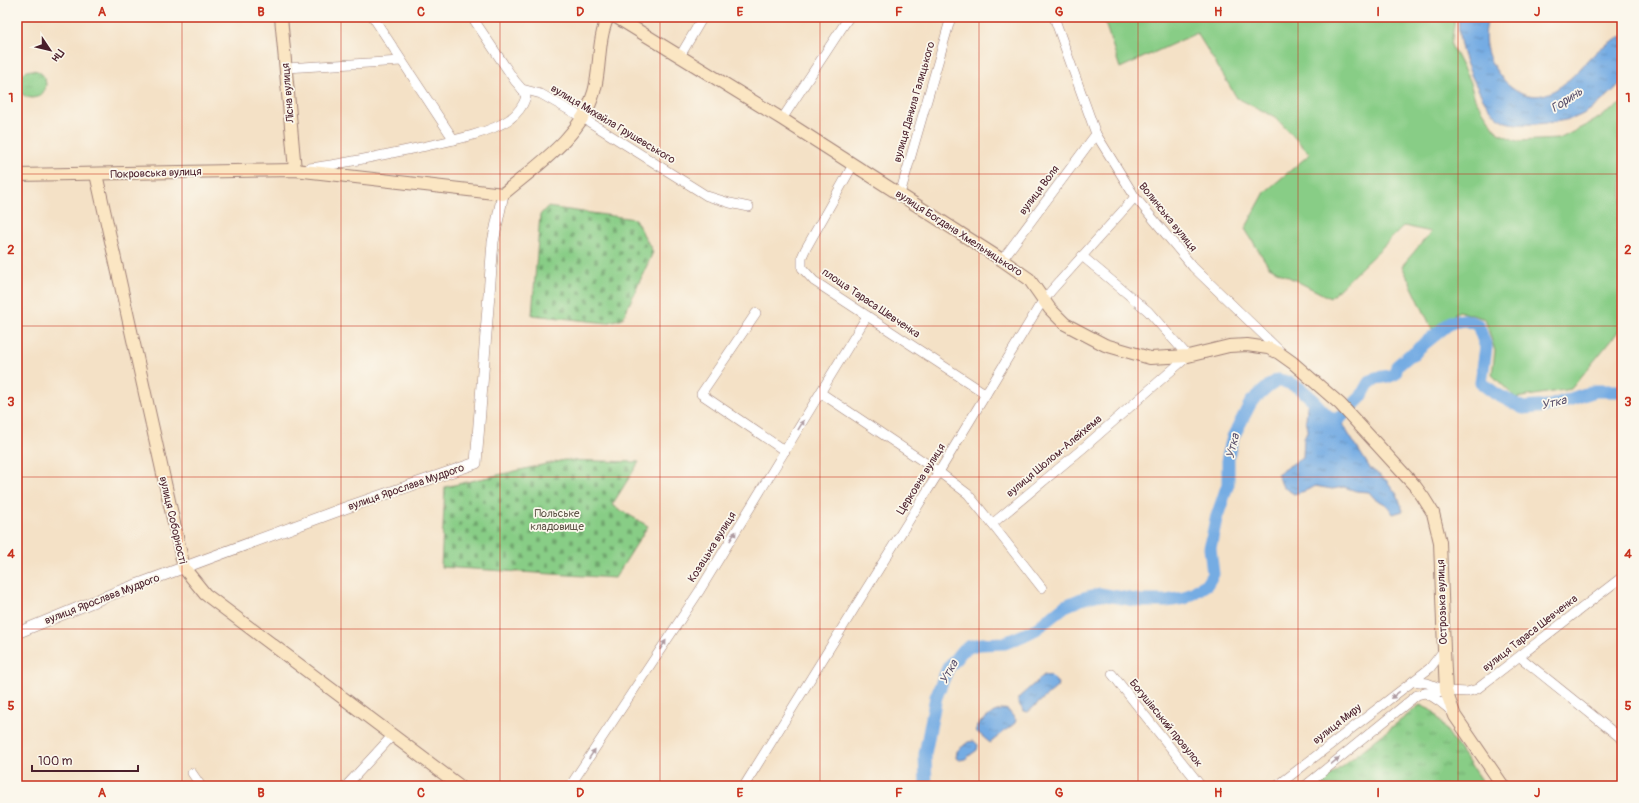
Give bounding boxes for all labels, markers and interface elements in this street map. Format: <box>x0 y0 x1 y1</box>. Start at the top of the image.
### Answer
text: A <box>98 4 107 20</box>
text: B <box>257 4 265 20</box>
text: C <box>417 4 425 20</box>
text: D <box>576 4 584 20</box>
text: E <box>737 4 744 20</box>
text: F <box>895 4 903 20</box>
text: G <box>1055 4 1064 20</box>
text: H <box>1214 4 1222 20</box>
text: I <box>1376 4 1380 20</box>
text: J <box>1534 4 1540 20</box>
north arrow <box>30 30 70 70</box>
street label: вулиця Данила Галицького <box>891 40 937 164</box>
text: Пн <box>49 47 67 65</box>
street label: Лісна вулиця <box>279 63 297 124</box>
street label: вулиця Михайла Грушевського <box>548 82 678 166</box>
water label: Горинь <box>1548 84 1586 116</box>
text: 1 <box>8 90 14 106</box>
text: 1 <box>1625 90 1631 106</box>
street label: вулиця Воля <box>1016 163 1062 217</box>
street label: Покровська вулиця <box>110 165 202 181</box>
street label: Волинська вулиця <box>1136 180 1200 254</box>
street label: вулиця Богдана Хмельницького <box>893 187 1025 279</box>
text: 2 <box>7 242 15 258</box>
text: 2 <box>1624 242 1632 258</box>
street label: площа Тараса Шевченка <box>820 265 922 341</box>
water label: Утка <box>1540 393 1569 413</box>
text: 3 <box>7 394 15 410</box>
text: 3 <box>1624 394 1632 410</box>
street label: вулиця Шолом-Алейхема <box>1004 412 1104 500</box>
one-way arrow <box>798 419 805 431</box>
water label: Утка <box>1223 431 1244 460</box>
street label: Церковна вулиця <box>894 441 948 517</box>
street label: вулиця Ярослава Мудрого <box>346 461 466 513</box>
street label: вулиця Соборності <box>157 475 189 565</box>
park label: Польське кладовище <box>530 507 584 533</box>
street label: Козацька вулиця <box>685 509 739 585</box>
one-way arrow <box>730 530 737 542</box>
text: 4 <box>7 546 15 562</box>
text: 4 <box>1624 546 1632 562</box>
street label: Острозька вулиця <box>1434 559 1450 645</box>
street label: вулиця Ярослава Мудрого <box>43 571 161 627</box>
street label: вулиця Тараса Шевченка <box>1480 592 1580 674</box>
one-way arrow <box>660 639 667 651</box>
water label: Утка <box>936 656 962 687</box>
street label: Богушівський провулок <box>1127 676 1206 770</box>
one-way arrow <box>1389 691 1400 699</box>
text: 5 <box>7 698 15 714</box>
text: 5 <box>1624 698 1632 714</box>
street label: вулиця Миру <box>1310 701 1364 747</box>
scale bar <box>32 747 138 773</box>
one-way arrow <box>588 748 595 759</box>
text: 100 m <box>38 754 73 769</box>
one-way arrow <box>1330 757 1341 766</box>
text: A <box>98 785 107 801</box>
text: B <box>257 785 265 801</box>
text: C <box>417 785 425 801</box>
text: D <box>576 785 584 801</box>
text: E <box>737 785 744 801</box>
text: F <box>895 785 903 801</box>
text: G <box>1055 785 1064 801</box>
text: H <box>1214 785 1222 801</box>
text: I <box>1376 785 1380 801</box>
text: J <box>1534 785 1540 801</box>

